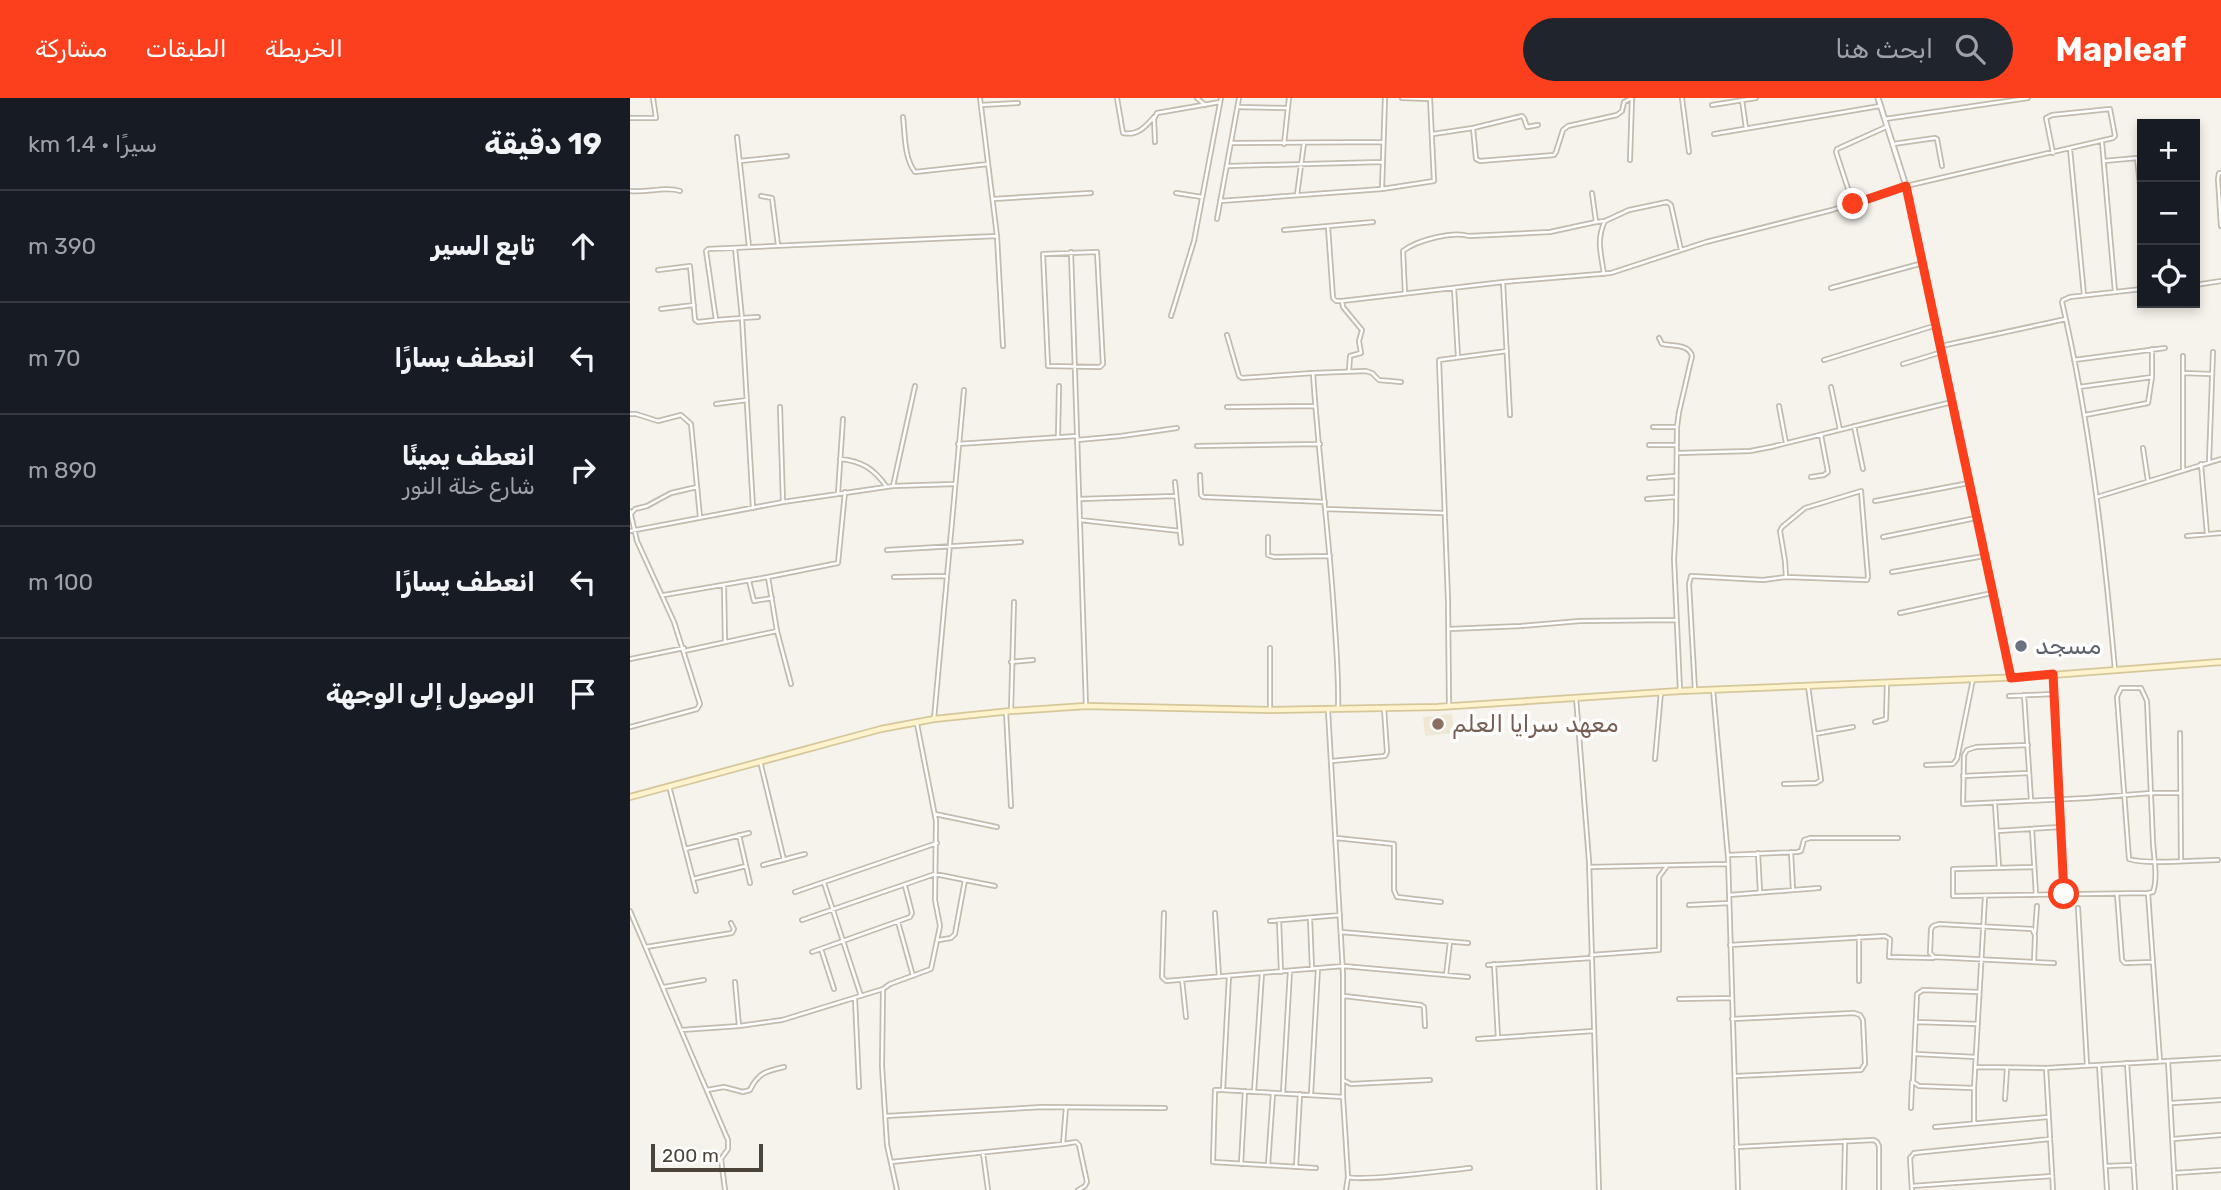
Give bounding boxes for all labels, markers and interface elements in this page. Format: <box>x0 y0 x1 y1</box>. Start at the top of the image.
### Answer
search box <box>1523 18 2013 81</box>
icon: search <box>1951 30 1989 68</box>
text: Mapleaf <box>2055 30 2186 69</box>
text: ابحث هنا <box>1835 34 1933 65</box>
text: مشاركة <box>35 35 107 63</box>
text: الطبقات <box>145 35 227 63</box>
text: الخريطة <box>265 35 343 63</box>
map controls <box>2137 119 2200 308</box>
button: + <box>2137 119 2200 182</box>
text: 19 دقيقة <box>484 126 602 162</box>
text: سيرًا · 1.4 km <box>28 130 157 158</box>
button: − <box>2137 182 2200 245</box>
route end <box>1837 188 1868 219</box>
icon: ahead <box>564 227 602 265</box>
text: تابع السير <box>431 231 535 262</box>
text: 390 m <box>28 232 96 260</box>
button: locate <box>2137 245 2200 308</box>
icon: left <box>564 339 602 377</box>
text: انعطف يسارًا <box>394 343 535 374</box>
text: 70 m <box>28 344 81 372</box>
text: انعطف يمينًا <box>402 441 535 472</box>
icon: right <box>564 451 602 489</box>
text: 890 m <box>28 456 97 484</box>
text: شارع خلة النور <box>403 472 535 500</box>
icon: left <box>564 563 602 601</box>
text: انعطف يسارًا <box>394 567 535 598</box>
text: 100 m <box>28 568 93 596</box>
place label: مسجد <box>2035 632 2101 660</box>
marker: مسجد <box>2013 638 2029 654</box>
icon: arrive <box>564 675 602 713</box>
text: الوصول إلى الوجهة <box>326 679 535 710</box>
place label: معهد سرايا العلم <box>1452 710 1619 739</box>
marker: معهد سرايا العلم <box>1430 716 1446 732</box>
route start <box>2048 878 2079 909</box>
scale bar <box>651 1141 763 1173</box>
text: 200 m <box>662 1144 719 1167</box>

